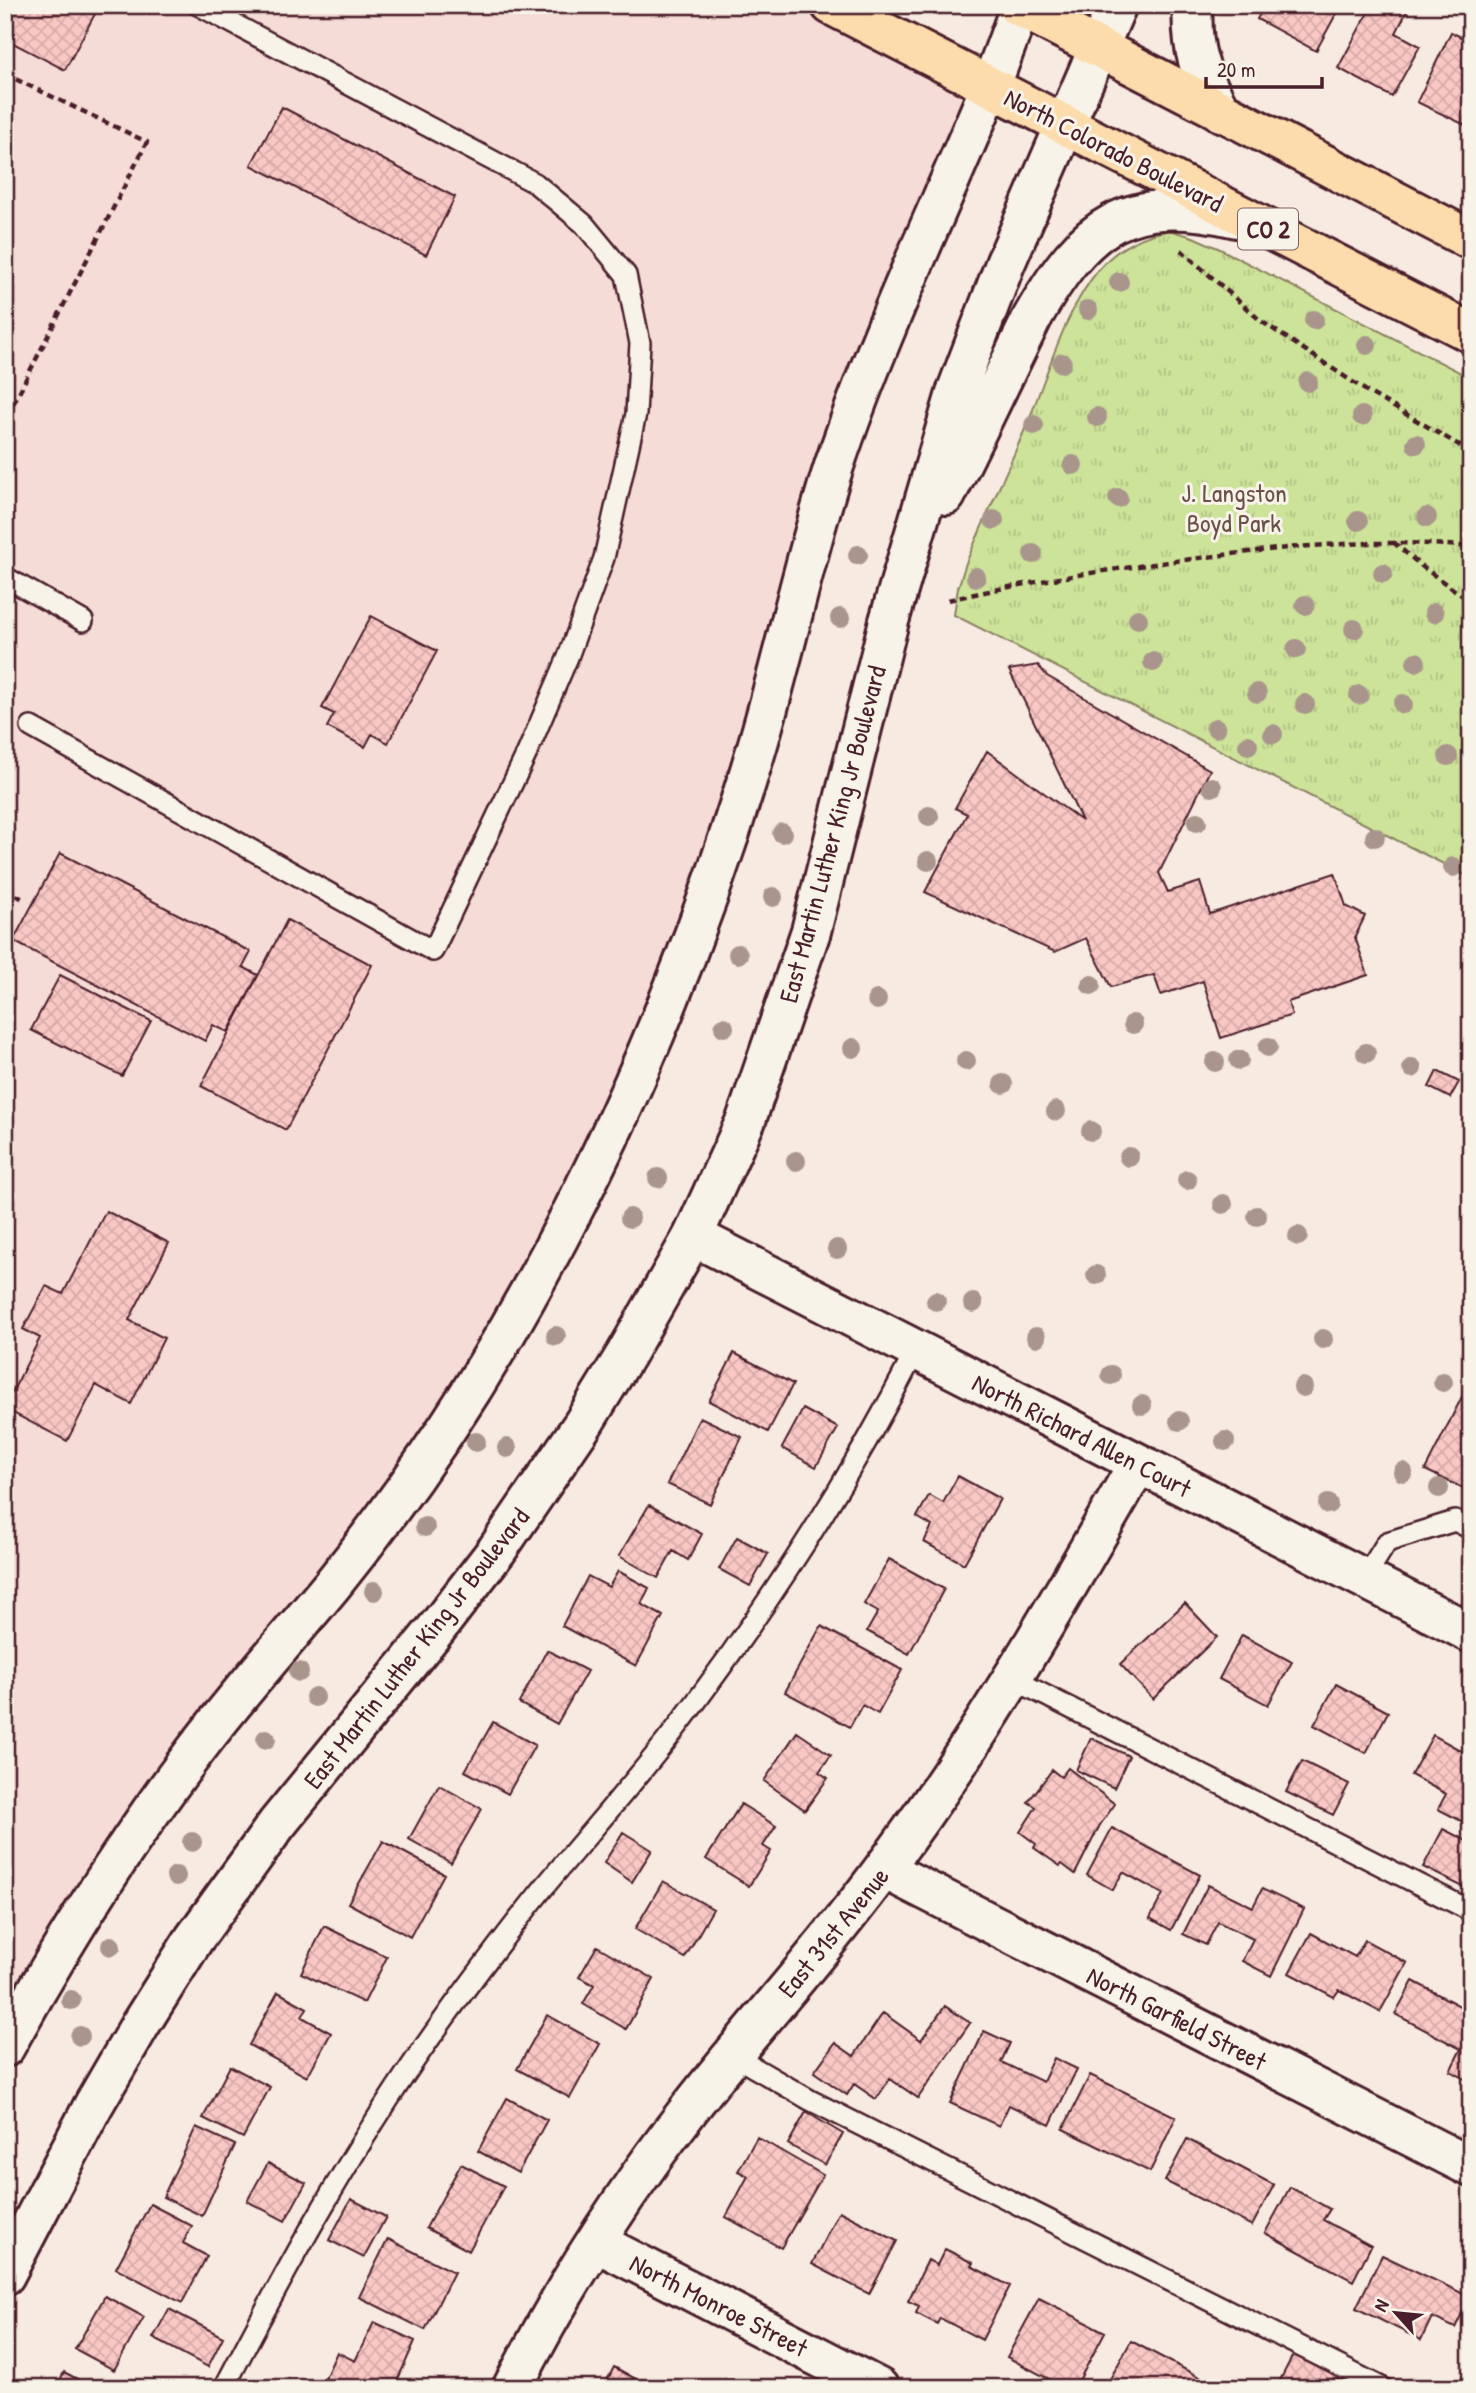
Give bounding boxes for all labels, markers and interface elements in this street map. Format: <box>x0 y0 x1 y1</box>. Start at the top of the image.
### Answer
scale bar <box>1206 46 1322 90</box>
text: 20 m <box>1217 55 1255 84</box>
street label: North Colorado Boulevard <box>999 80 1229 220</box>
road number: CO 2 <box>1238 209 1298 250</box>
park label: J. Langston Boyd Park <box>1181 475 1287 540</box>
street label: East Martin Luther King Jr Boulevard <box>770 662 894 1006</box>
street label: North Richard Allen Court <box>967 1365 1198 1506</box>
street label: East Martin Luther King Jr Boulevard <box>295 1500 537 1796</box>
street label: East 31st Avenue <box>770 1859 896 2005</box>
street label: North Garfield Street <box>1081 1958 1274 2079</box>
street label: North Monroe Street <box>624 2245 815 2365</box>
north arrow <box>1360 2278 1430 2348</box>
text: N <box>1367 2295 1395 2316</box>

